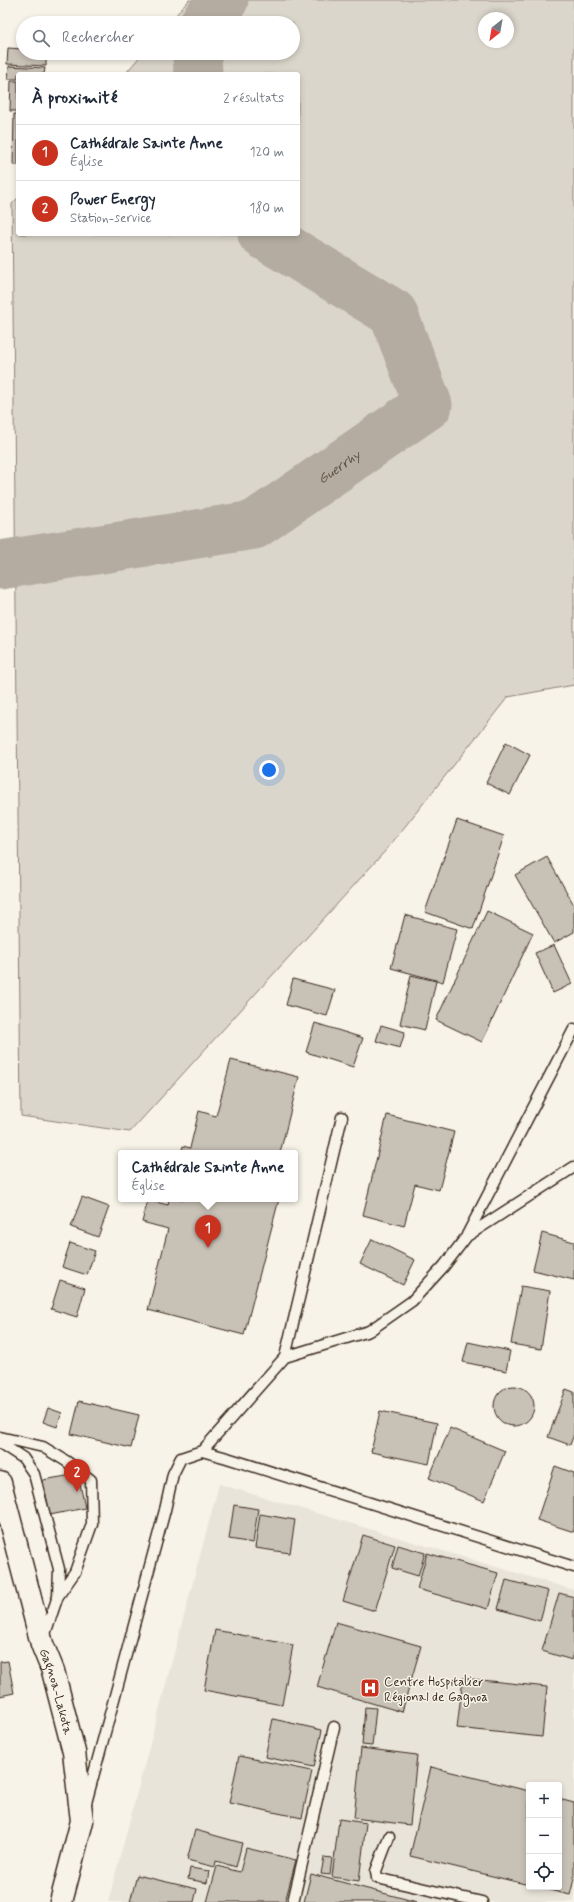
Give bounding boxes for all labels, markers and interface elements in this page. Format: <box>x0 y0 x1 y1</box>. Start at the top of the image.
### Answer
north arrow <box>478 12 514 48</box>
search box <box>16 16 300 60</box>
icon: search <box>30 27 52 49</box>
text: Rechercher <box>62 28 135 48</box>
text: À proximité <box>32 87 117 109</box>
text: 2 résultats <box>223 90 284 107</box>
text: Cathédrale Sainte Anne <box>70 134 223 154</box>
text: 1 <box>42 144 48 161</box>
text: 120 m <box>250 144 284 161</box>
text: Église <box>70 154 103 171</box>
text: Power Energy <box>70 190 156 210</box>
text: 2 <box>42 200 48 217</box>
text: 180 m <box>249 200 284 217</box>
text: Station-service <box>70 210 152 227</box>
water label: Guerrhy <box>314 446 365 488</box>
your location <box>259 760 279 780</box>
popup <box>118 1150 298 1202</box>
text: Cathédrale Sainte Anne <box>132 1158 284 1178</box>
text: Église <box>132 1178 165 1195</box>
pin: 1 <box>195 1215 221 1248</box>
pin: 2 <box>64 1459 90 1492</box>
street label: Gagnoa-Lakota <box>35 1646 76 1737</box>
place label: Centre Hospitalier Régional de Gagnoa <box>384 1674 488 1707</box>
hospital icon: Centre Hospitalier Régional de Gagnoa <box>359 1677 381 1699</box>
map controls <box>526 1782 562 1890</box>
button: + <box>526 1782 562 1818</box>
button: − <box>526 1818 562 1854</box>
button: locate <box>526 1854 562 1890</box>

